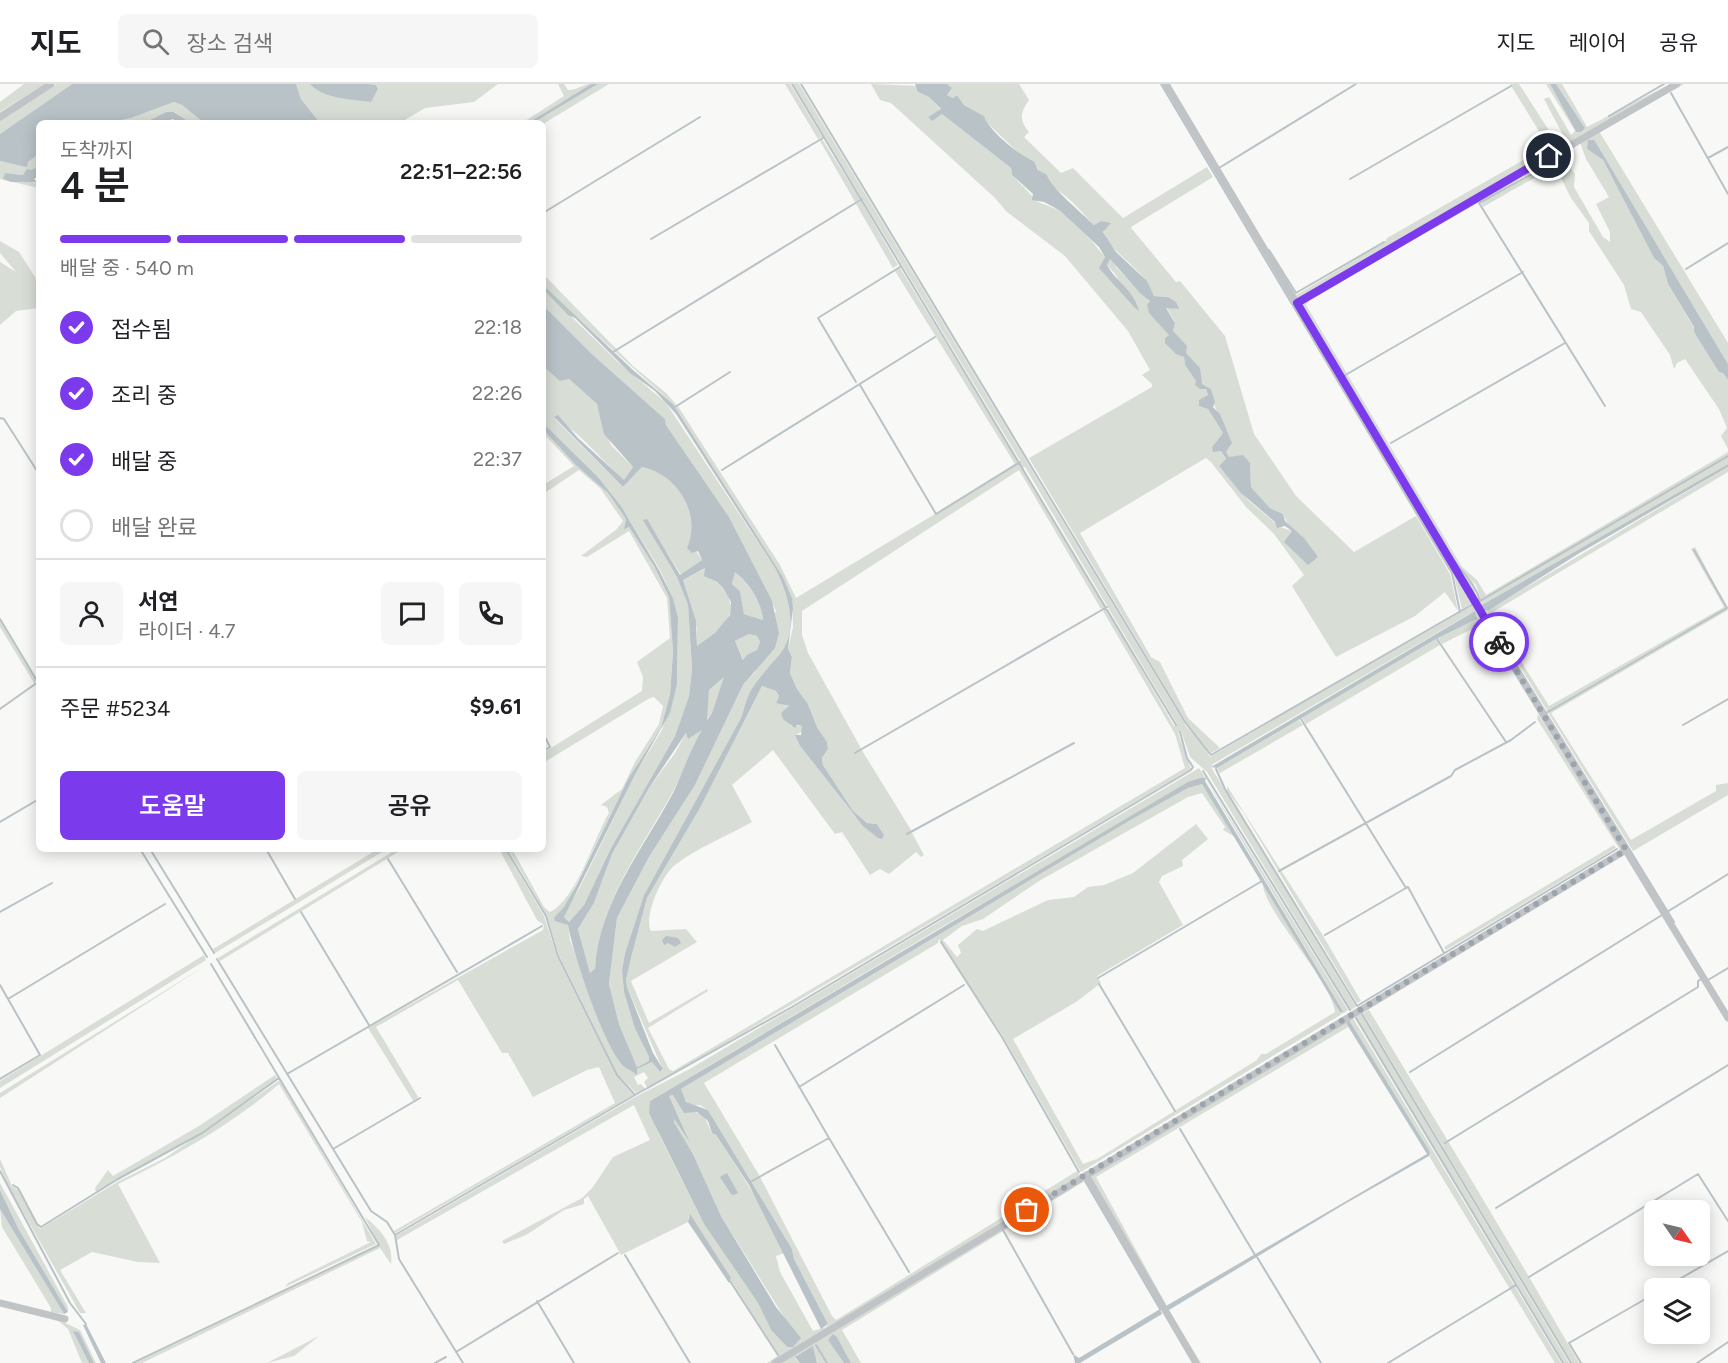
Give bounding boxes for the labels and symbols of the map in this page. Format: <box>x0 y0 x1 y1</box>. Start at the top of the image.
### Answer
pin <box>1523 130 1574 181</box>
courier <box>1469 612 1529 672</box>
pin <box>1001 1184 1052 1235</box>
north arrow <box>1644 1200 1710 1266</box>

